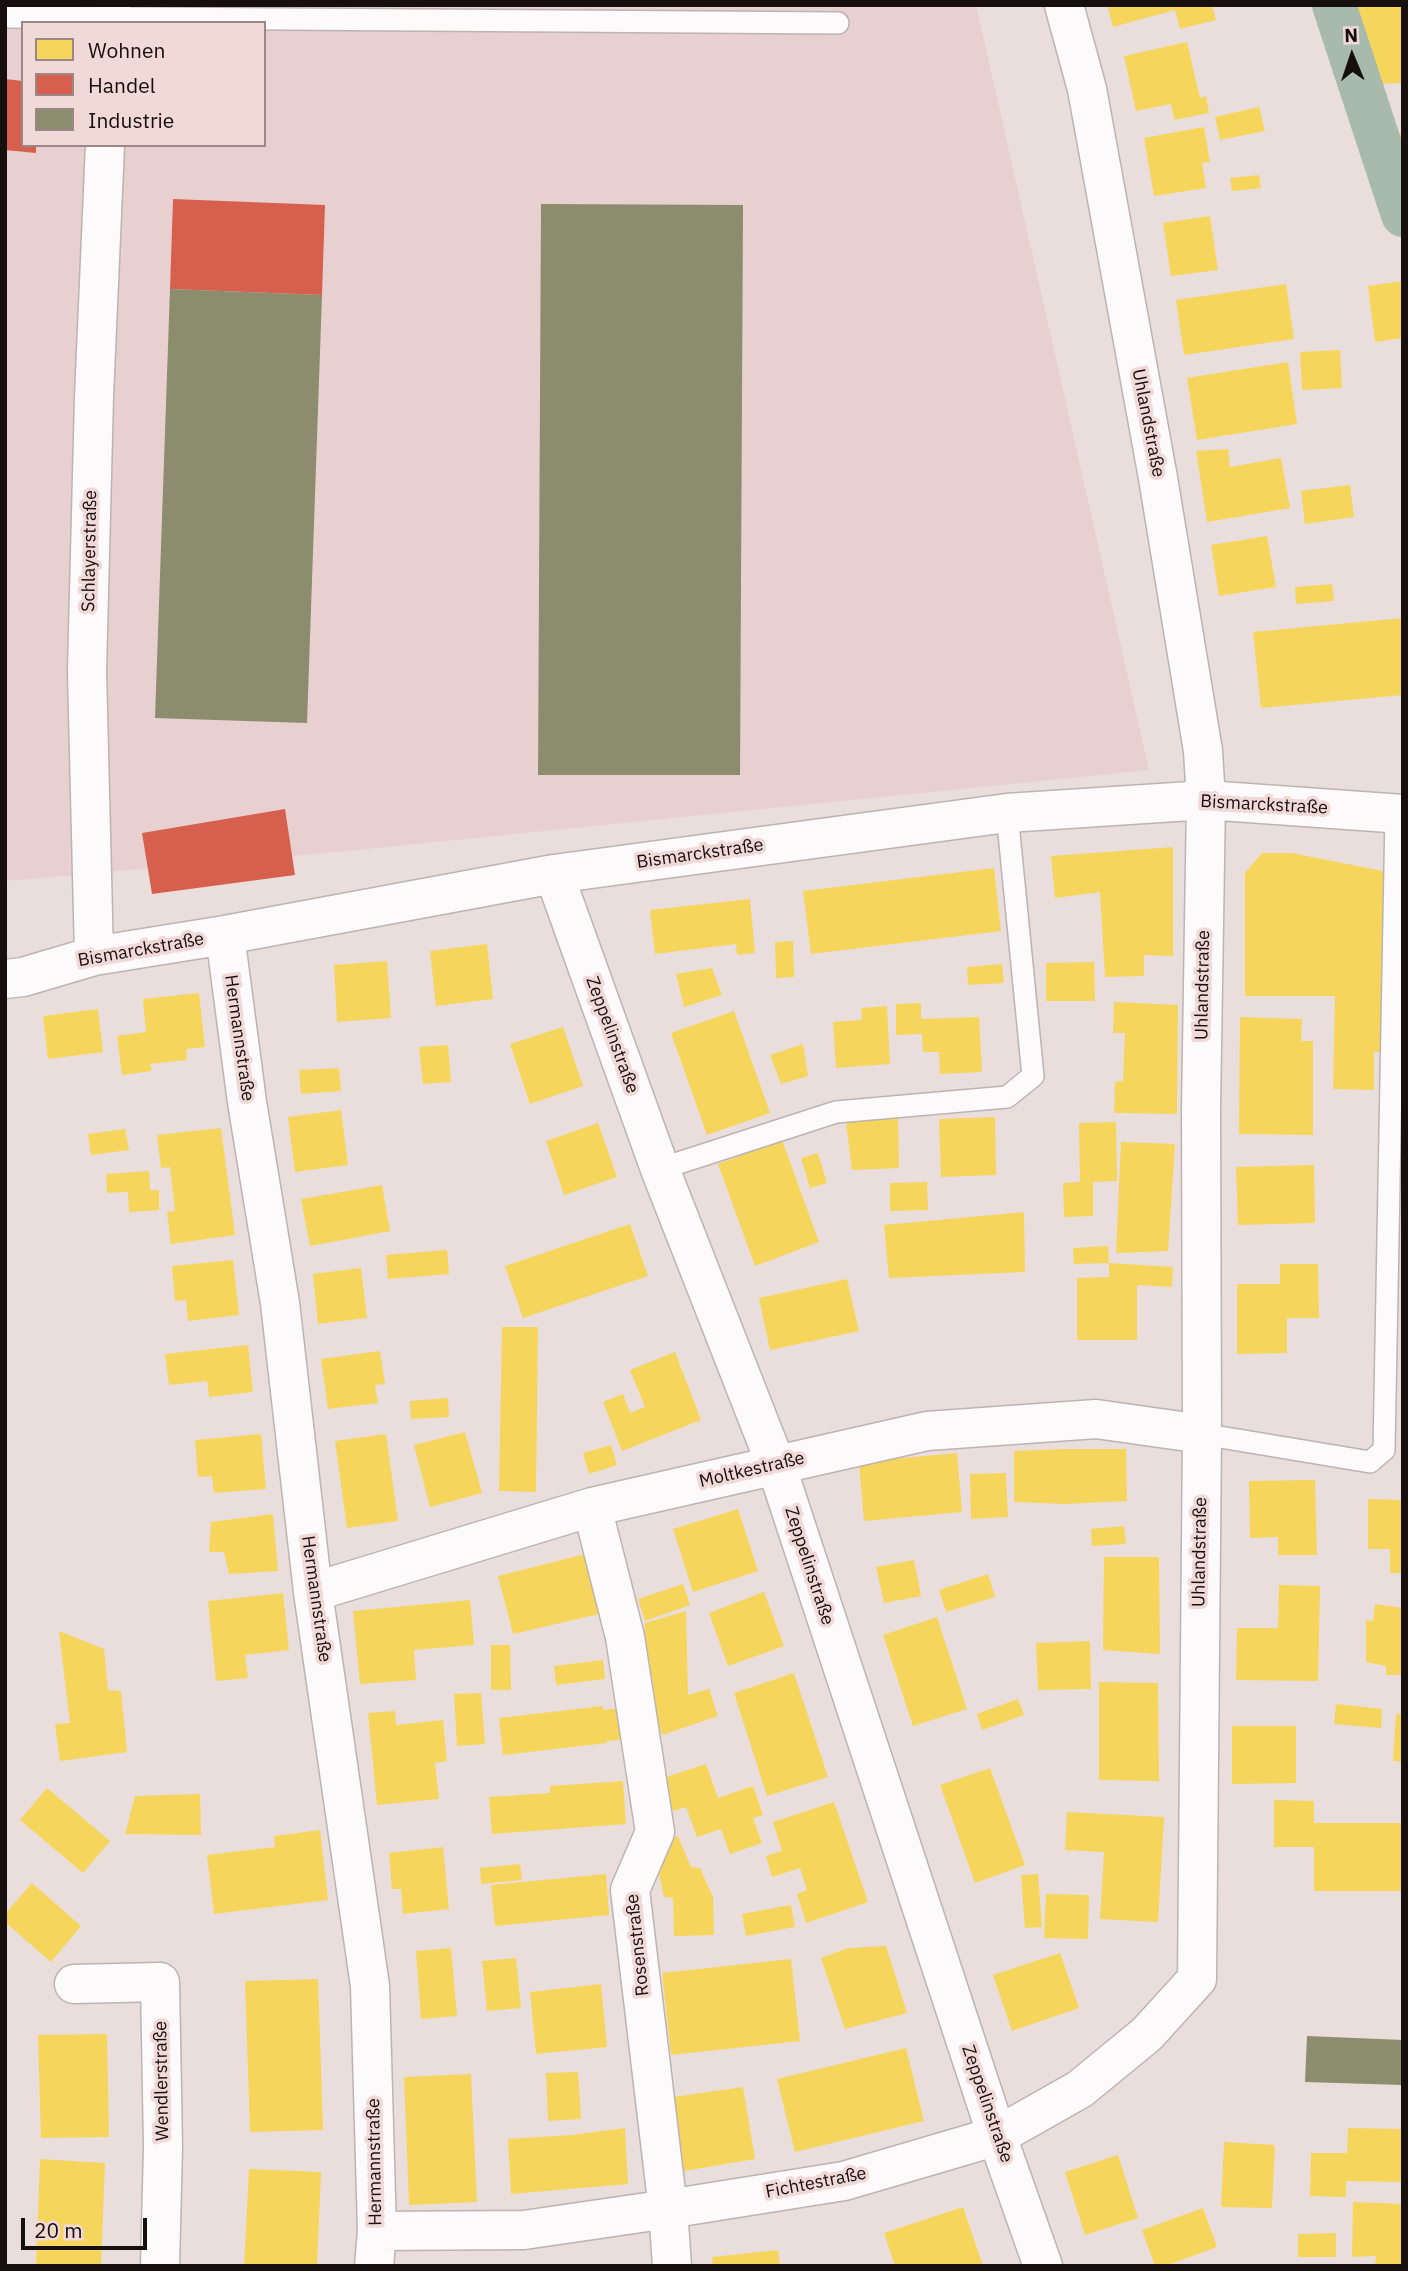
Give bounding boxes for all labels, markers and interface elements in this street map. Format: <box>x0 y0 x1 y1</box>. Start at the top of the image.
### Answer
legend <box>21 21 266 147</box>
north arrow <box>1317 21 1387 91</box>
text: N <box>1344 23 1359 47</box>
text: Wohnen <box>88 36 165 64</box>
text: Handel <box>88 71 155 99</box>
text: Industrie <box>88 106 174 134</box>
street label: Uhlandstraße <box>1127 367 1169 479</box>
street label: Schlayerstraße <box>78 490 102 612</box>
street label: Bismarckstraße <box>1200 791 1328 819</box>
street label: Bismarckstraße <box>635 834 765 874</box>
street label: Bismarckstraße <box>76 928 206 972</box>
street label: Uhlandstraße <box>1191 930 1215 1040</box>
street label: Hermannstraße <box>219 973 259 1103</box>
street label: Zeppelinstraße <box>581 973 643 1097</box>
street label: Moltkestraße <box>697 1447 807 1493</box>
street label: Uhlandstraße <box>1188 1497 1212 1607</box>
street label: Zeppelinstraße <box>780 1504 838 1628</box>
street label: Hermannstraße <box>296 1534 336 1664</box>
street label: Rosenstraße <box>622 1893 654 1997</box>
street label: Wendlerstraße <box>150 2021 174 2141</box>
street label: Zeppelinstraße <box>957 2042 1017 2166</box>
street label: Hermannstraße <box>363 2098 387 2226</box>
street label: Fichtestraße <box>764 2163 868 2203</box>
scale bar <box>24 2204 150 2248</box>
text: 20 m <box>34 2216 83 2244</box>

